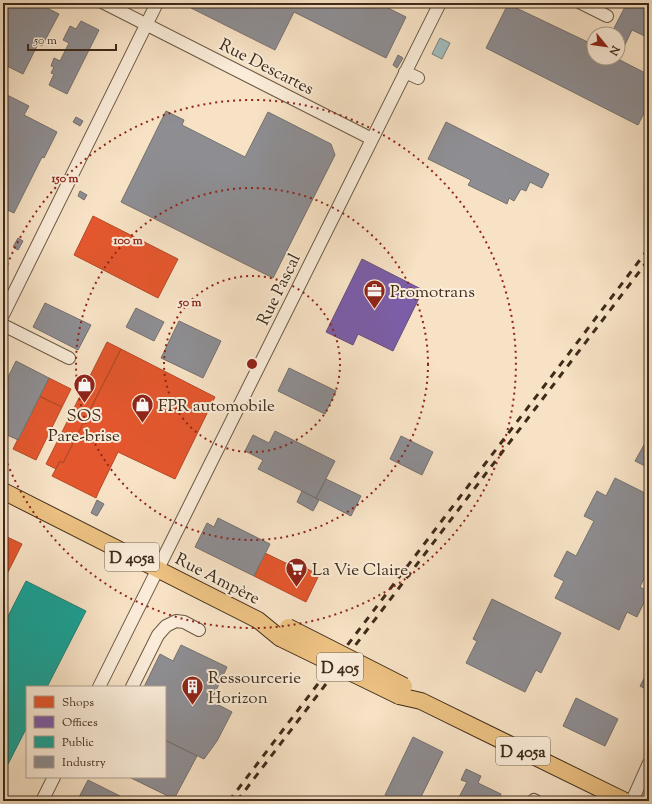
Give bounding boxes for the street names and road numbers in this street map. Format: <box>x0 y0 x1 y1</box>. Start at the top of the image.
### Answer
street label: Rue Descartes <box>215 34 318 102</box>
street label: Rue Pascal <box>252 250 308 330</box>
road number: D 405a <box>105 543 159 571</box>
street label: Rue Ampère <box>170 548 264 611</box>
road number: D 405 <box>317 653 363 681</box>
road number: D 405a <box>496 737 550 765</box>

